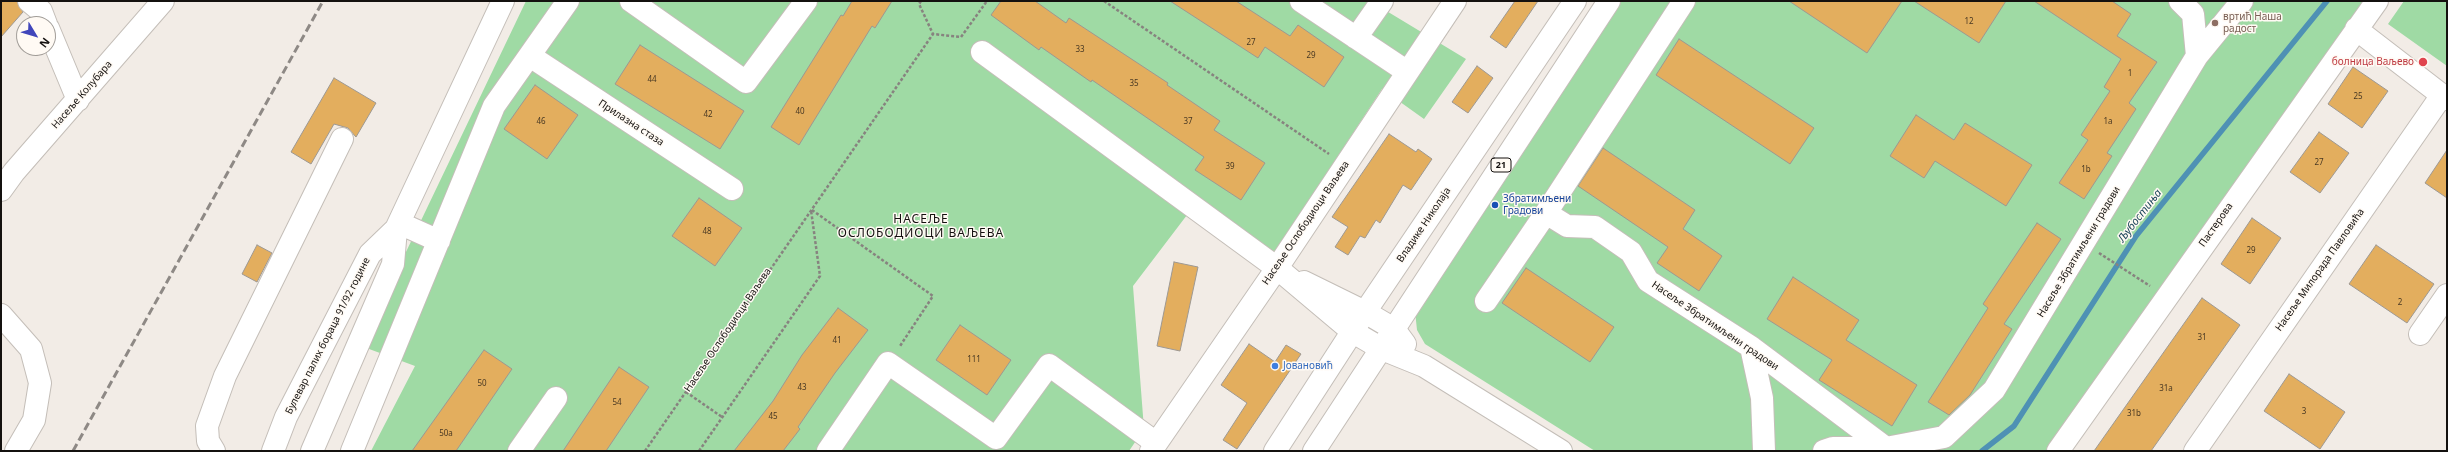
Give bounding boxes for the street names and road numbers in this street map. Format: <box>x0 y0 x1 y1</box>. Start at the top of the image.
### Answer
street label: Насеље Колубара <box>49 59 115 131</box>
street label: Прилазна стаза <box>596 97 666 149</box>
road number: 21 <box>1491 158 1511 172</box>
street label: Насеље Ослободиоци Ваљева <box>1260 159 1352 287</box>
street label: Насеље Збратимљени градови <box>2035 184 2123 320</box>
street label: Владике Николаја <box>1395 185 1453 265</box>
street label: Пастерова <box>2196 201 2236 249</box>
street label: Насеље Милорада Павловића <box>2273 206 2367 334</box>
street label: Булевар палих бораца 91/92 године <box>283 256 373 416</box>
street label: Насеље Ослободиоци Ваљева <box>682 266 774 394</box>
street label: Насеље Збратимљени градови <box>1649 279 1781 373</box>

